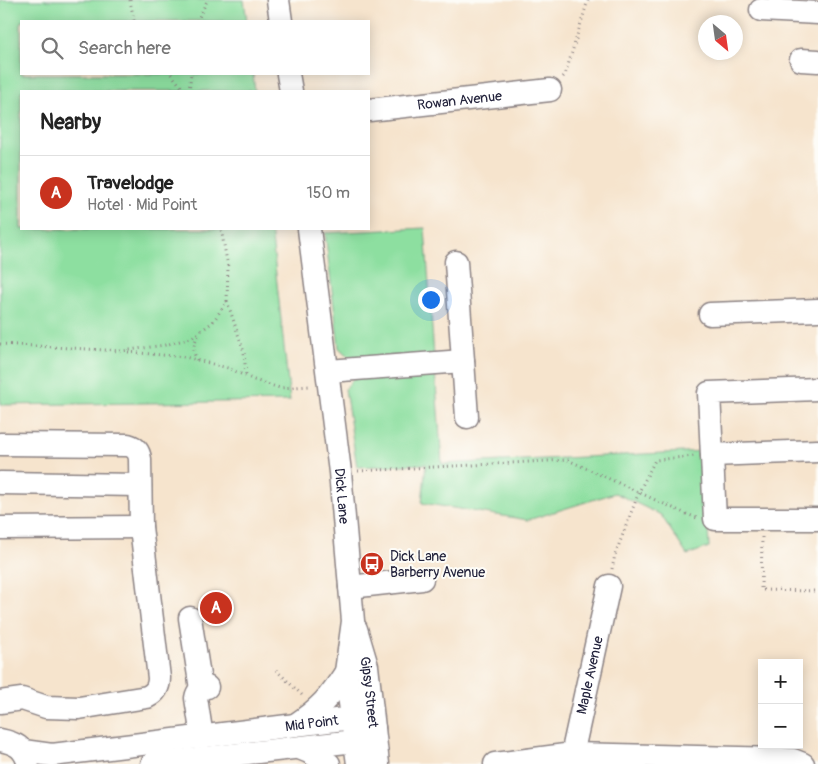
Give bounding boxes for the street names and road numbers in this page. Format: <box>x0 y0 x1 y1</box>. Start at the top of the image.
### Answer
street label: Rowan Avenue <box>416 87 503 114</box>
street label: Dick Lane <box>331 467 353 525</box>
street label: Maple Avenue <box>573 634 607 716</box>
street label: Gipsy Street <box>356 655 382 729</box>
street label: Mid Point <box>284 712 340 735</box>

